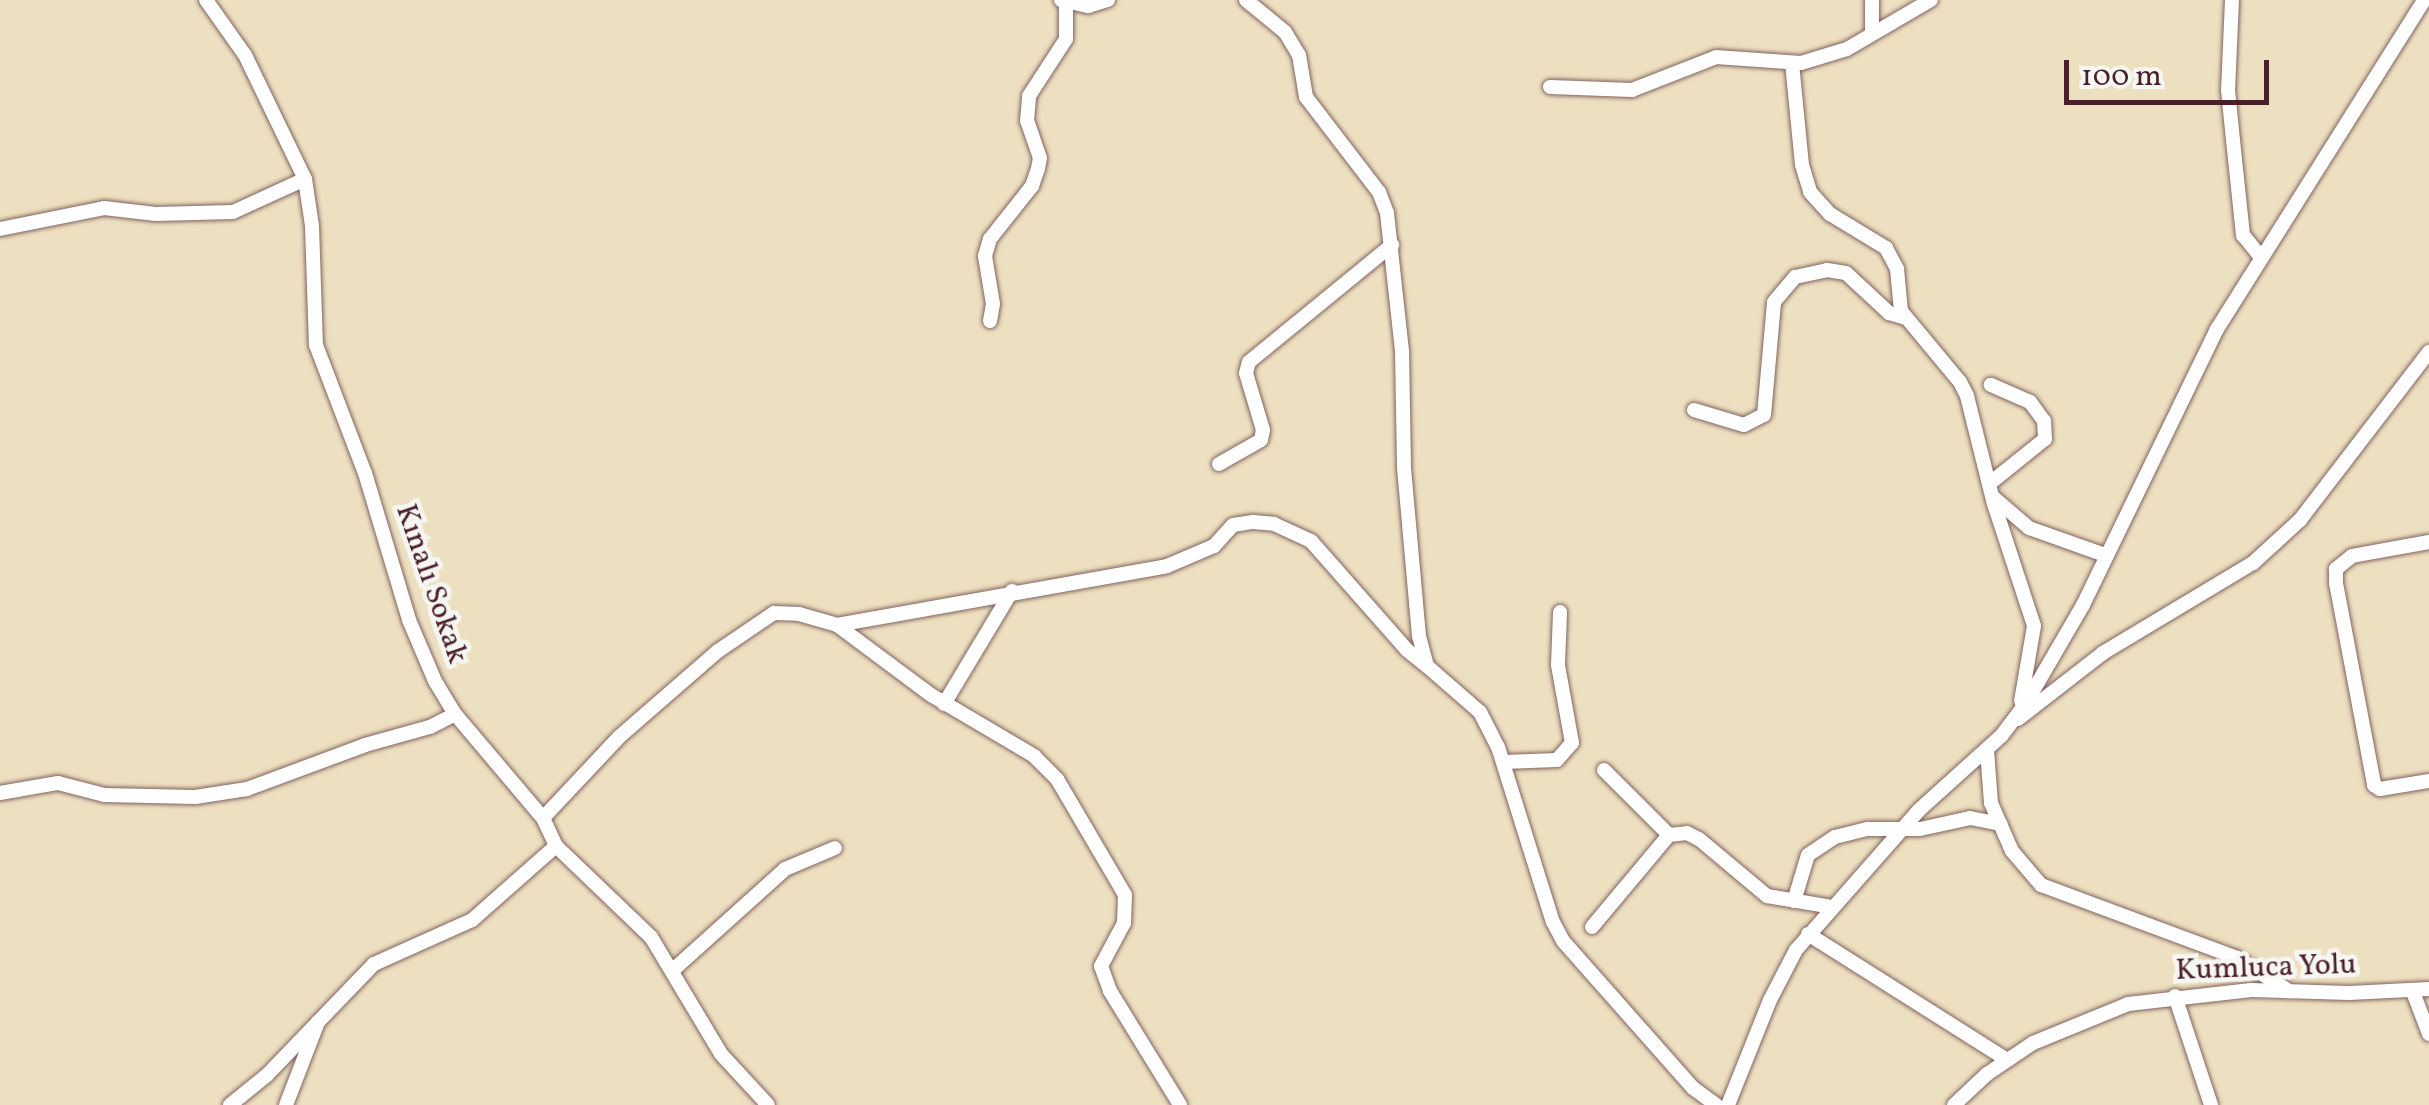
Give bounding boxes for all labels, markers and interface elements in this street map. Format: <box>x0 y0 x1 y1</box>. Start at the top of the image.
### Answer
scale bar <box>2069 40 2274 102</box>
text: 100 m <box>2081 56 2162 98</box>
street label: Kınalı Sokak <box>387 500 475 668</box>
street label: Kumluca Yolu <box>2175 947 2357 989</box>

